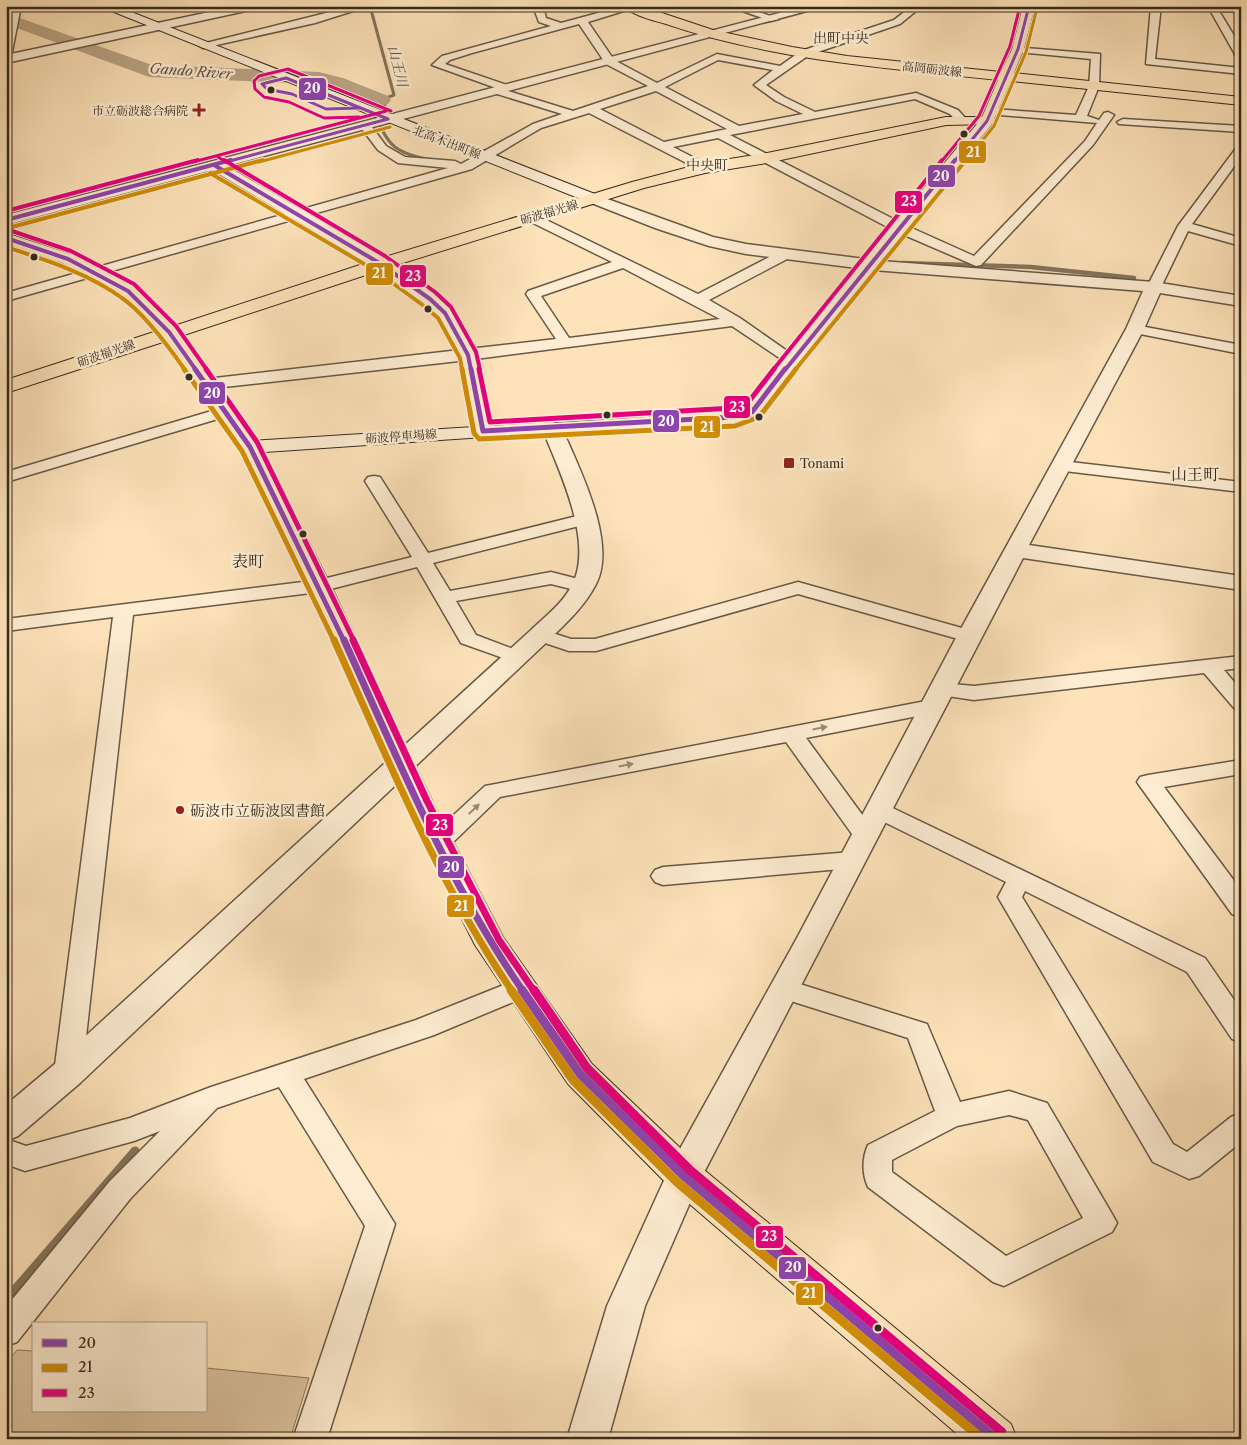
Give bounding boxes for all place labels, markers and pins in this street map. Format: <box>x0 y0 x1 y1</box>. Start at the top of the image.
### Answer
unlabelled marker <box>266 85 276 95</box>
place label: 市立砺波総合病院 <box>92 103 188 118</box>
marker: 市立砺波総合病院 <box>192 103 206 117</box>
unlabelled marker <box>959 129 969 139</box>
unlabelled marker <box>29 252 39 262</box>
unlabelled marker <box>423 304 433 314</box>
unlabelled marker <box>184 372 194 382</box>
unlabelled marker <box>602 410 612 420</box>
unlabelled marker <box>754 412 764 422</box>
marker: Tonami <box>782 456 796 470</box>
place label: Tonami <box>800 456 844 471</box>
unlabelled marker <box>298 529 308 539</box>
place label: 砺波市立砺波図書館 <box>190 801 325 820</box>
marker: 砺波市立砺波図書館 <box>174 804 186 816</box>
unlabelled marker <box>873 1323 883 1333</box>

